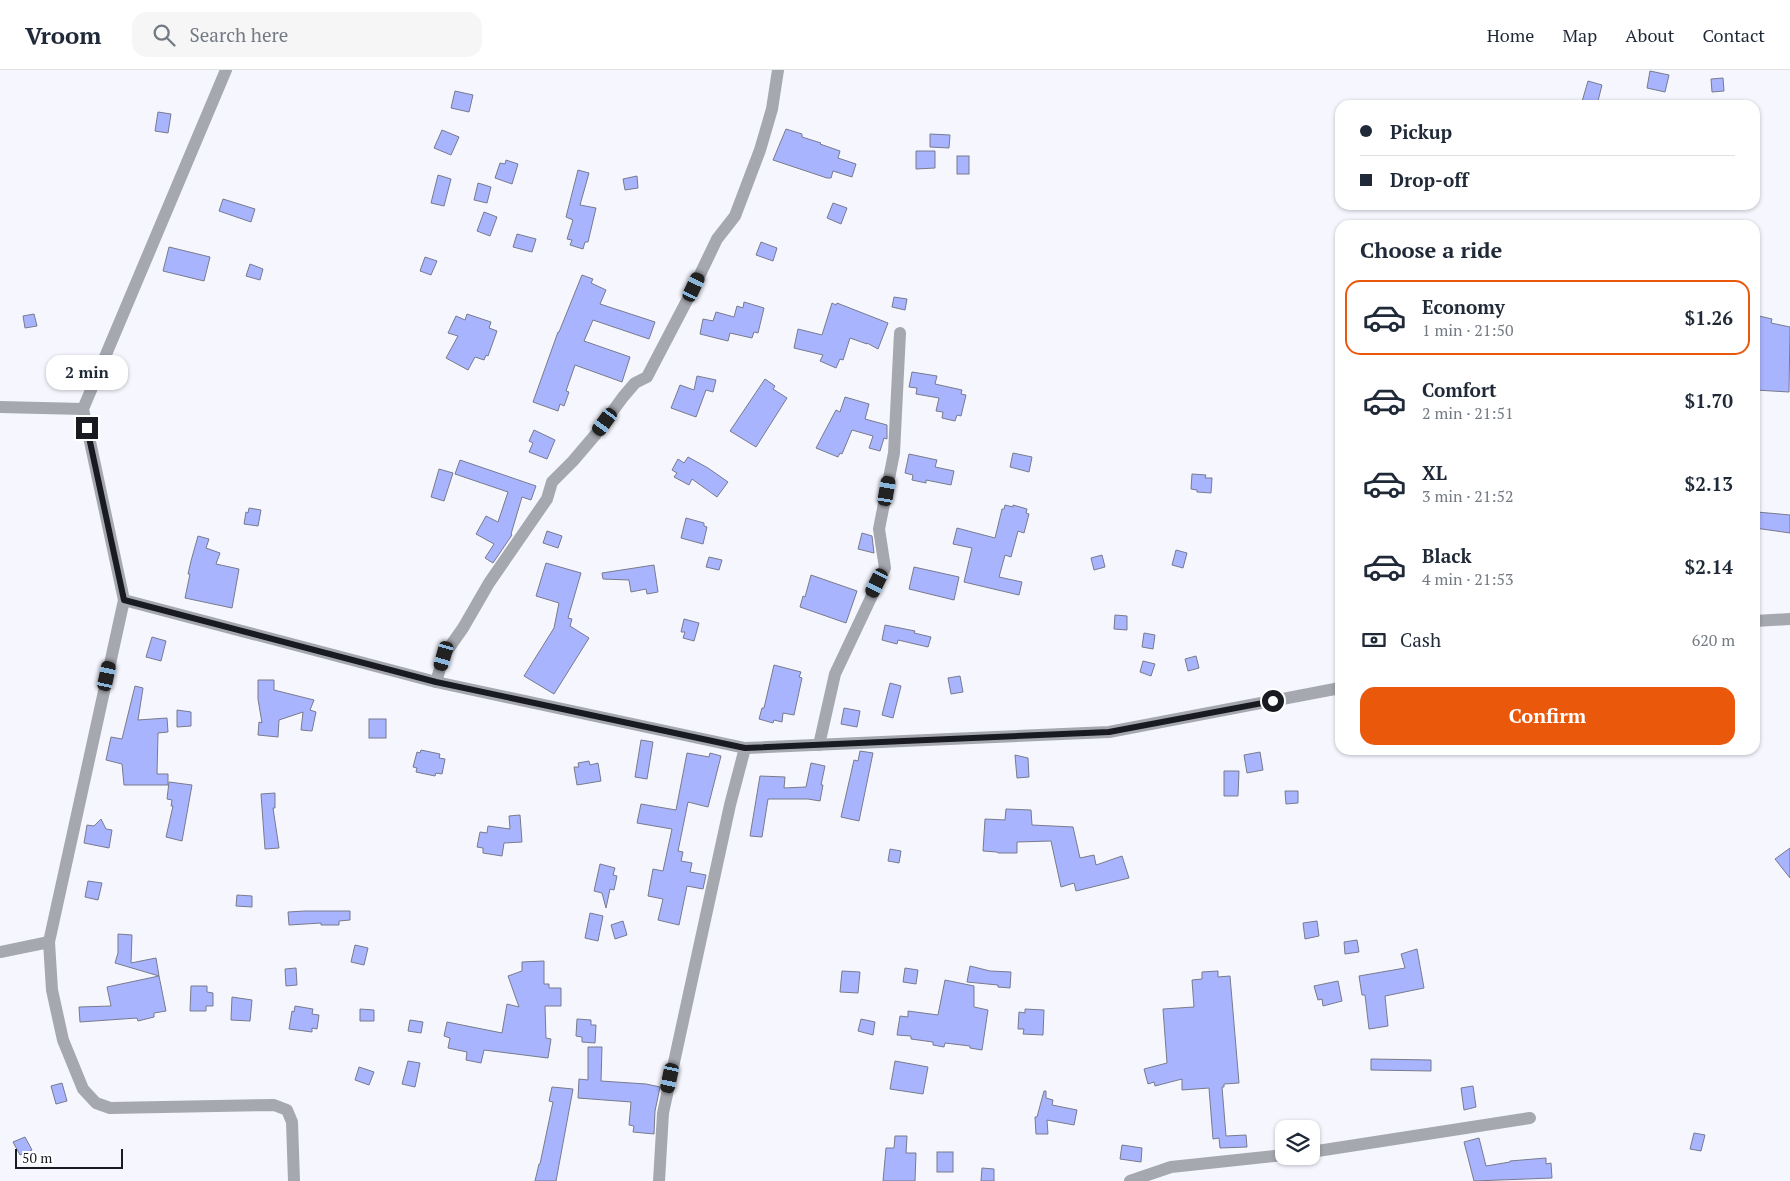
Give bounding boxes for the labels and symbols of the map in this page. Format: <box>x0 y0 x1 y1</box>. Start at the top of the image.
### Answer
car <box>680 270 707 304</box>
callout: 2 min <box>46 356 128 390</box>
car <box>590 405 619 439</box>
route end <box>76 417 98 439</box>
car <box>877 475 896 507</box>
car <box>863 566 890 600</box>
car <box>432 640 455 672</box>
car <box>96 660 117 692</box>
route start <box>1262 690 1284 712</box>
car <box>659 1062 680 1094</box>
scale bar <box>15 1146 122 1169</box>

